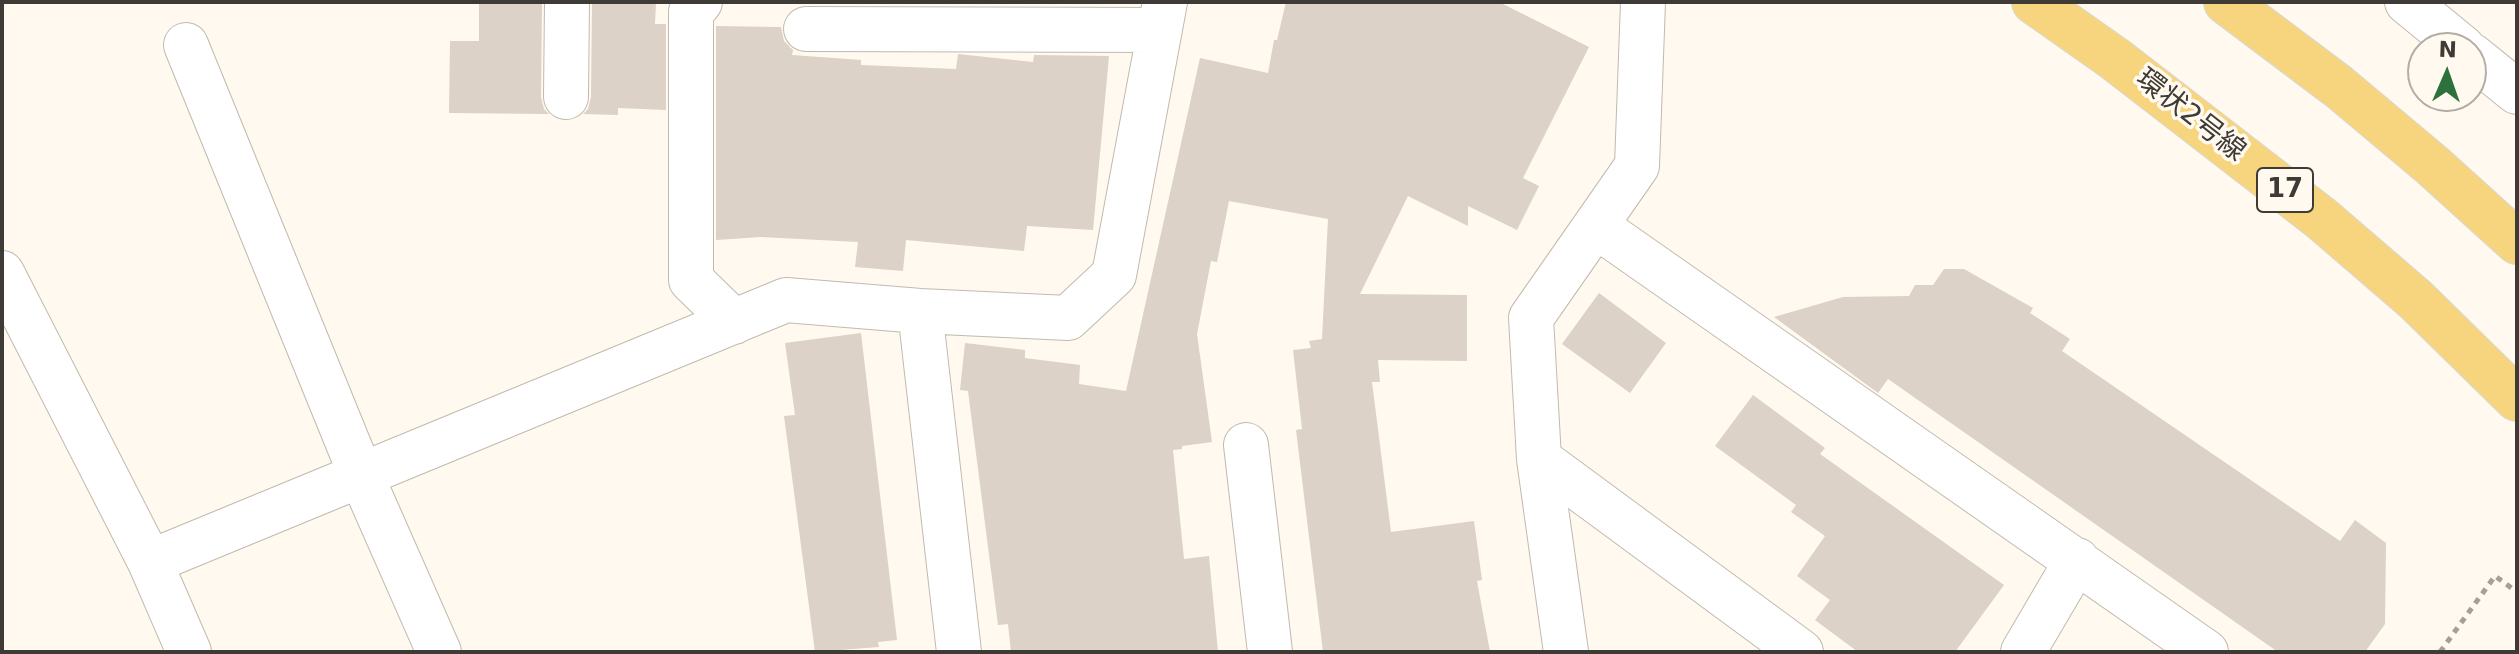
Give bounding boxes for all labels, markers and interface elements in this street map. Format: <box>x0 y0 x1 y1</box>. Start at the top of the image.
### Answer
north arrow <box>2407 32 2487 112</box>
text: N <box>2438 37 2457 62</box>
street label: 環状2号線 <box>2129 63 2251 169</box>
road number: 17 <box>2257 168 2313 212</box>

